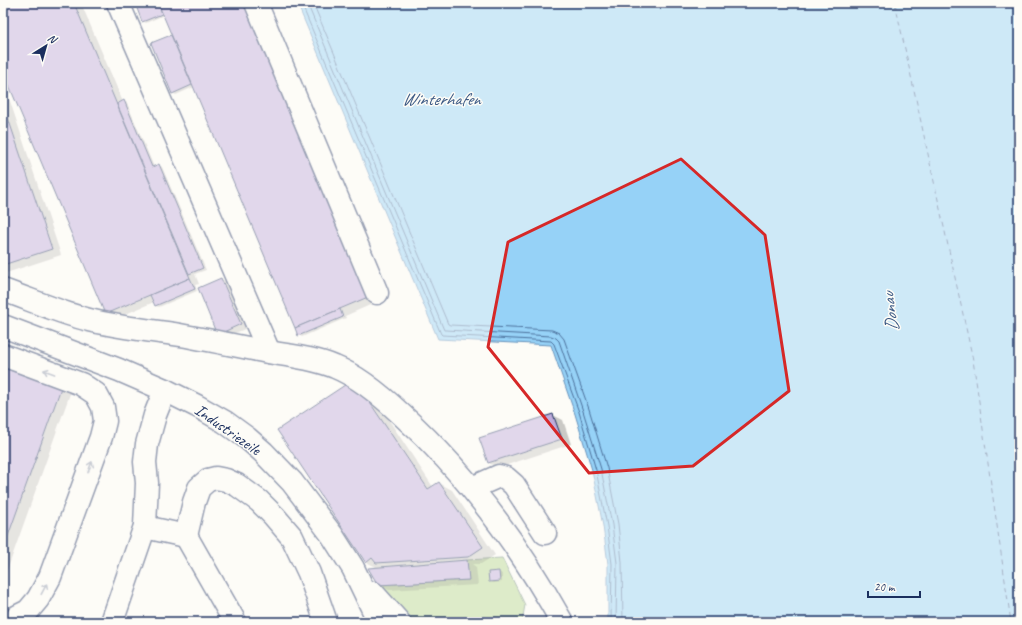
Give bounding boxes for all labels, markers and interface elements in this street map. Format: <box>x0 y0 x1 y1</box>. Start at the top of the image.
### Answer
north arrow <box>26 26 66 66</box>
text: N <box>45 30 61 47</box>
water label: Winterhafen <box>402 88 482 110</box>
water label: Donau <box>876 289 903 333</box>
one-way arrow <box>43 368 56 375</box>
street label: Industriezeile <box>191 399 266 461</box>
one-way arrow <box>86 462 94 474</box>
scale bar <box>868 573 920 599</box>
text: 20 m <box>874 579 896 595</box>
one-way arrow <box>40 583 48 595</box>

